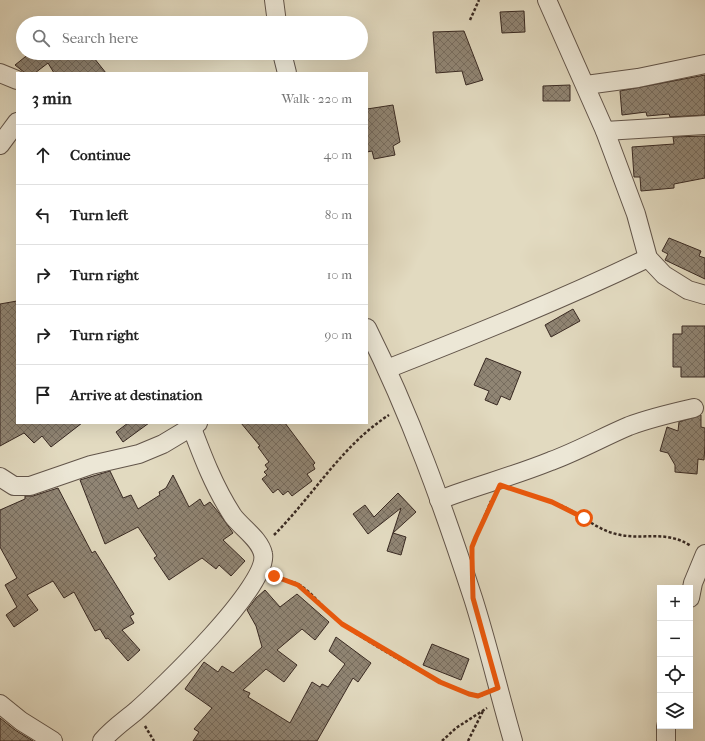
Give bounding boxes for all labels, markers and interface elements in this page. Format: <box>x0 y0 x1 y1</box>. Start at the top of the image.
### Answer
search box <box>16 16 368 60</box>
icon: search <box>30 27 52 49</box>
text: Search here <box>62 29 138 47</box>
text: 3 min <box>32 88 72 108</box>
text: Walk · 220 m <box>281 91 352 106</box>
icon: ahead <box>32 144 54 166</box>
text: Continue <box>70 146 130 164</box>
text: 40 m <box>324 147 352 162</box>
icon: left <box>32 204 54 226</box>
text: Turn left <box>70 206 128 224</box>
text: 80 m <box>325 207 352 222</box>
icon: right <box>32 264 54 286</box>
text: Turn right <box>70 266 139 284</box>
text: 10 m <box>327 267 352 282</box>
icon: right <box>32 324 54 346</box>
text: Turn right <box>70 326 139 344</box>
text: 90 m <box>324 327 352 342</box>
icon: arrive <box>32 384 54 406</box>
text: Arrive at destination <box>70 386 202 404</box>
route start <box>575 509 593 527</box>
route end <box>265 567 283 585</box>
map controls <box>657 585 693 729</box>
button: + <box>657 585 693 621</box>
button: − <box>657 621 693 657</box>
button: locate <box>657 657 693 693</box>
button: layers <box>657 693 693 729</box>

